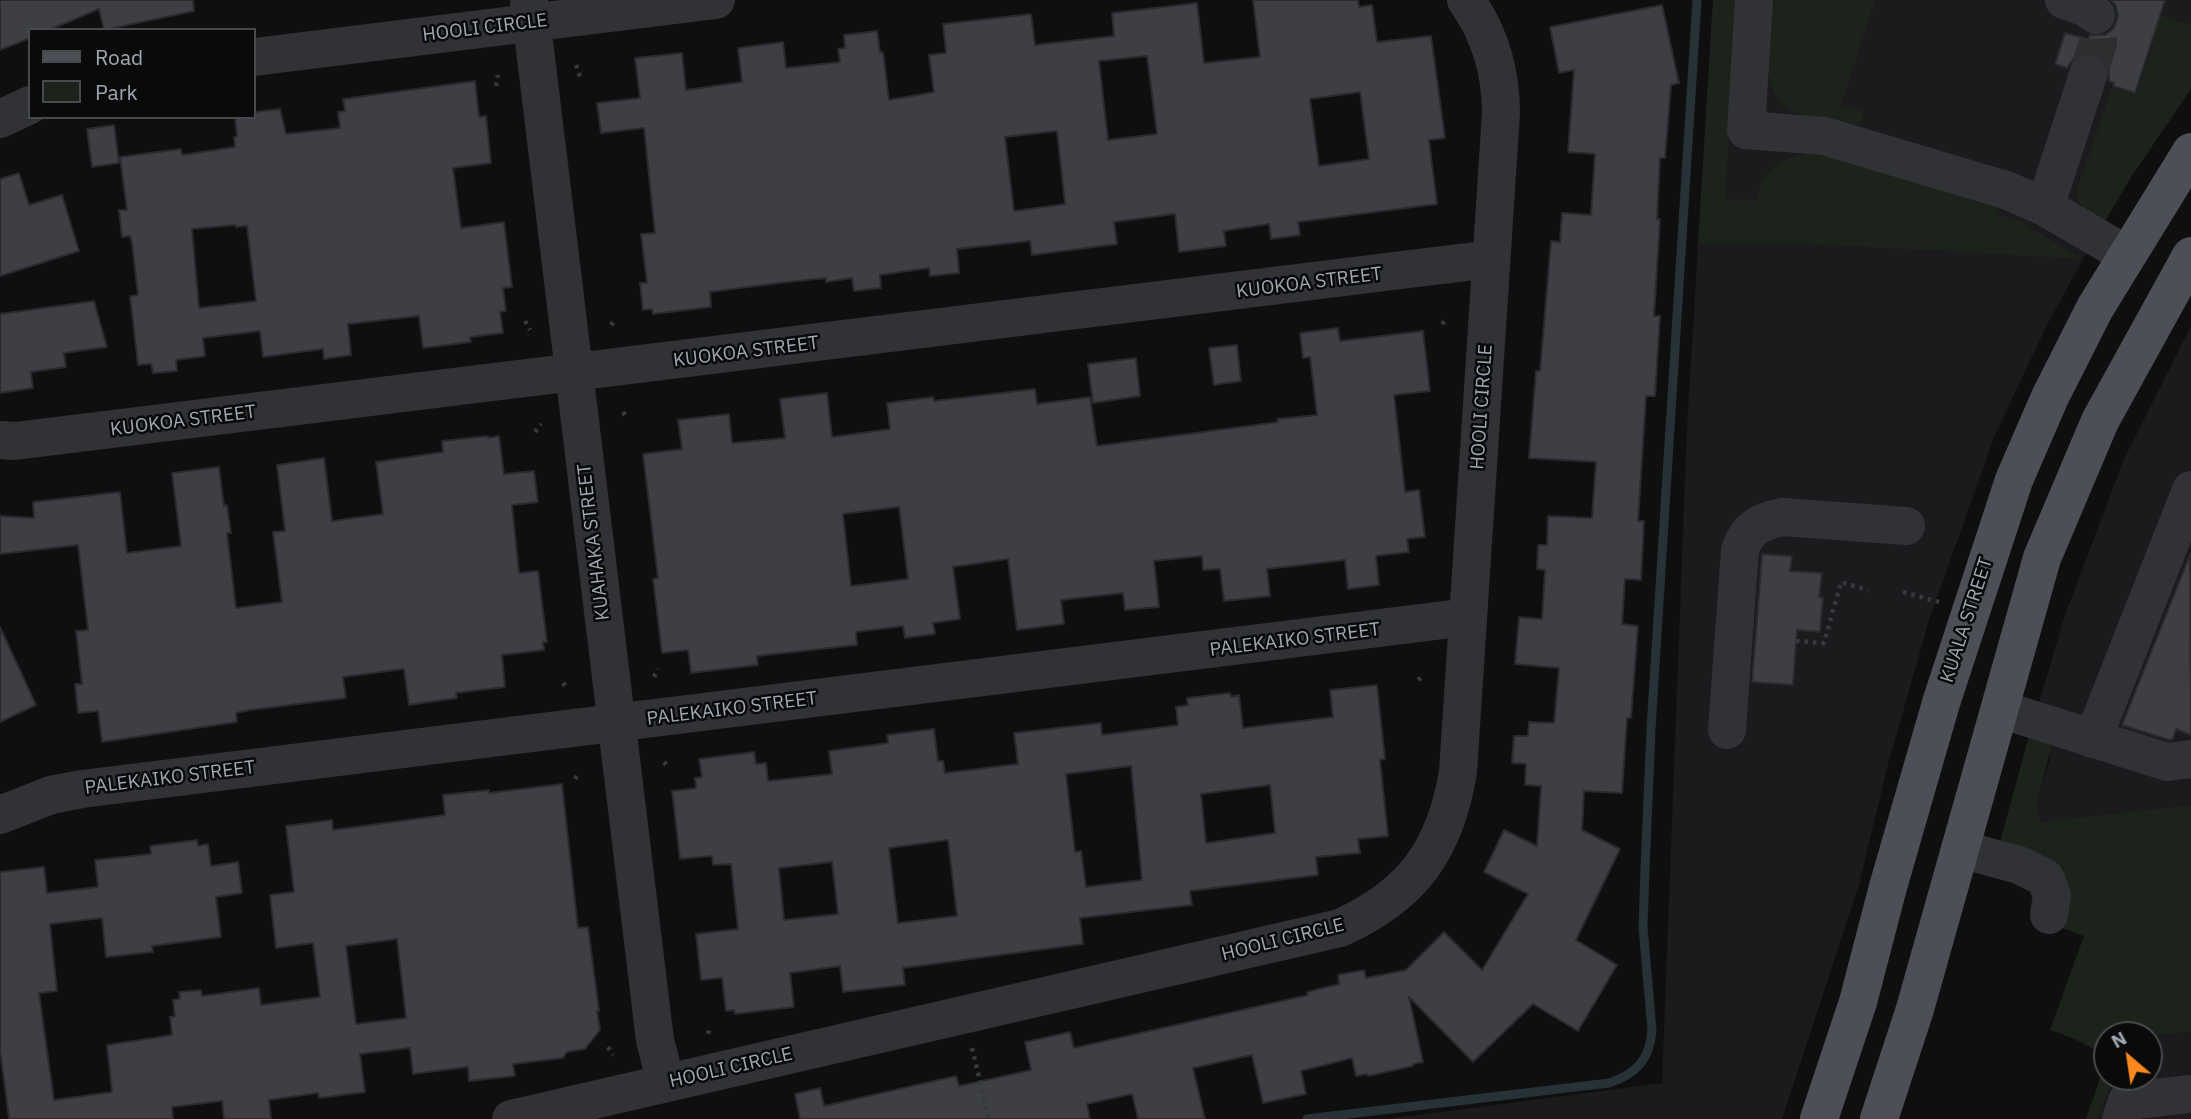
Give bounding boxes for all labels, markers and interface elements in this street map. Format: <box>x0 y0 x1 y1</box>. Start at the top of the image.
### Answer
street label: HOOLI CIRCLE <box>421 9 549 47</box>
legend <box>28 28 256 119</box>
text: Road <box>95 43 143 71</box>
text: Park <box>95 78 138 106</box>
street label: KUOKOA STREET <box>1235 263 1383 303</box>
street label: KUOKOA STREET <box>672 332 820 372</box>
street label: HOOLI CIRCLE <box>1466 344 1498 470</box>
street label: KUOKOA STREET <box>109 401 257 441</box>
street label: KUAHAKA STREET <box>573 462 615 622</box>
street label: KUALA STREET <box>1936 555 1998 685</box>
street label: PALEKAIKO STREET <box>1208 618 1382 662</box>
street label: PALEKAIKO STREET <box>645 687 819 731</box>
street label: PALEKAIKO STREET <box>83 756 257 800</box>
street label: HOOLI CIRCLE <box>1219 914 1347 966</box>
north arrow <box>2093 1021 2163 1091</box>
text: N <box>2107 1026 2131 1053</box>
street label: HOOLI CIRCLE <box>667 1043 795 1093</box>

